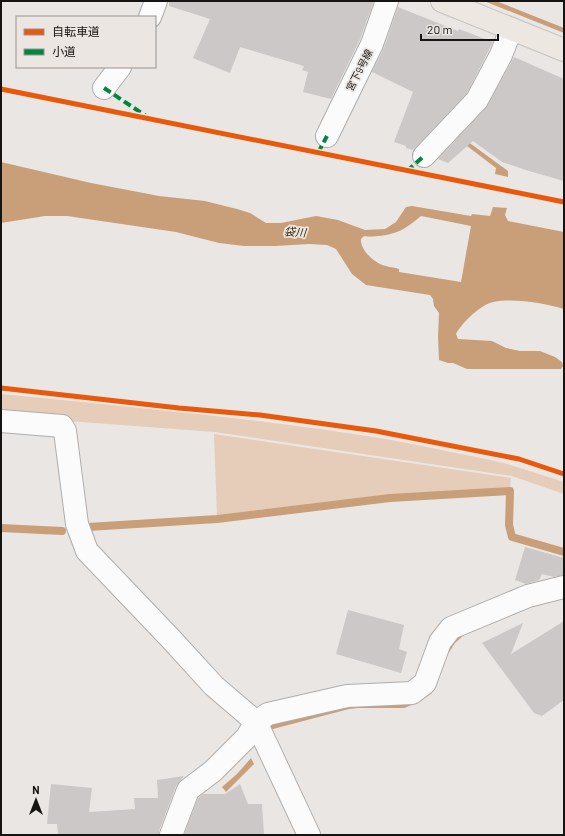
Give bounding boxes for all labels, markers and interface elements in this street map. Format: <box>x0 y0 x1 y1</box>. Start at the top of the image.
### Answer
legend <box>16 16 156 68</box>
scale bar <box>421 16 498 42</box>
text: 20 m <box>427 22 453 36</box>
text: 自転車道 <box>52 24 100 38</box>
text: 小道 <box>52 44 76 58</box>
street label: 宮下9号線 <box>343 47 375 93</box>
water label: 袋川 <box>284 224 307 239</box>
north arrow <box>16 780 56 820</box>
text: N <box>32 783 40 796</box>

